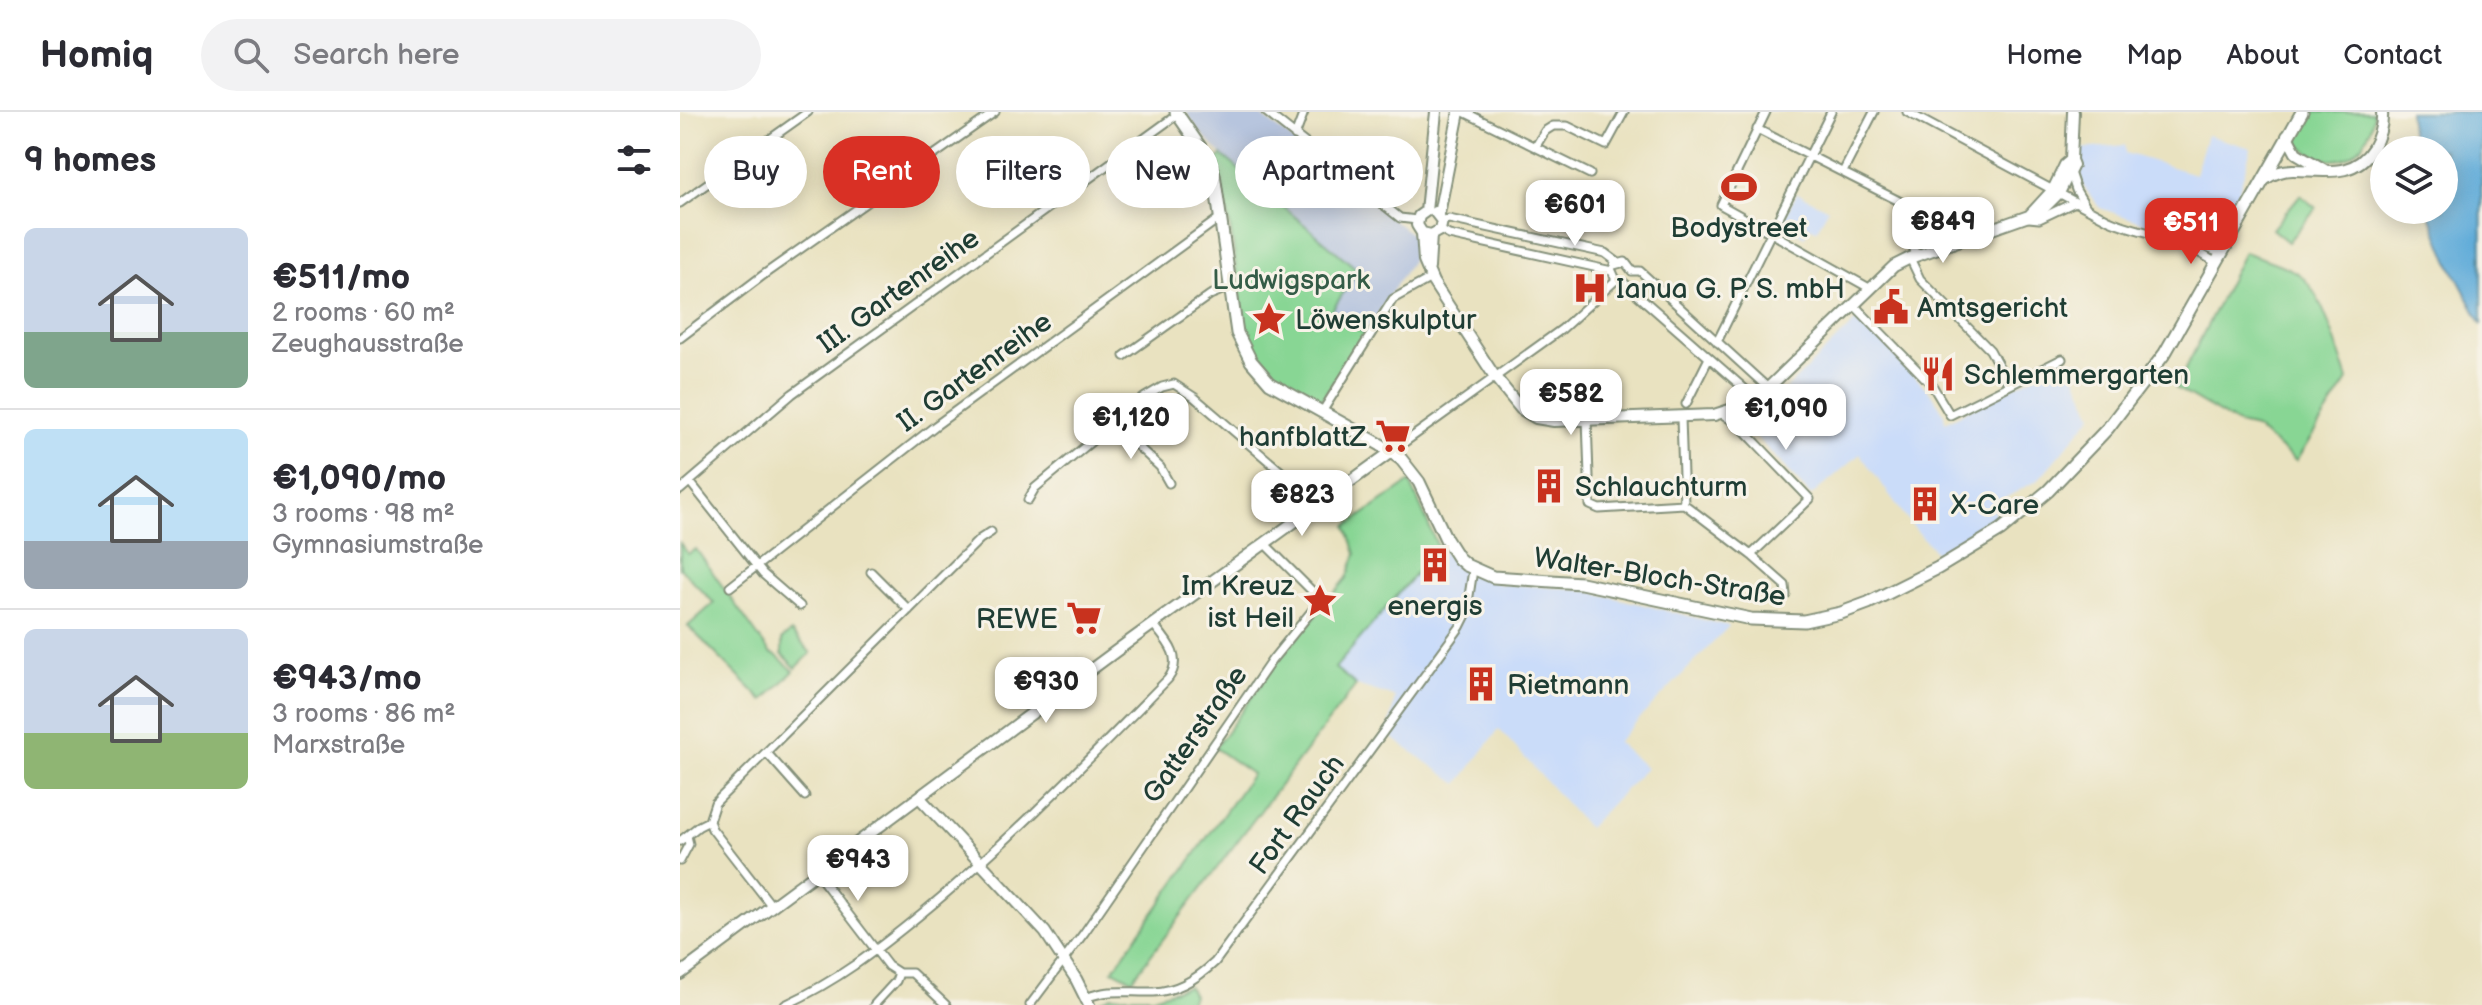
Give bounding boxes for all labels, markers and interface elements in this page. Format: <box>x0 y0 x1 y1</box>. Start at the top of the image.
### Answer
search box <box>201 19 761 91</box>
text: Homiq <box>40 33 153 78</box>
icon: search <box>229 33 273 77</box>
text: Search here <box>293 37 460 73</box>
text: Home <box>2006 39 2082 72</box>
text: Map <box>2126 39 2183 72</box>
text: About <box>2227 39 2299 72</box>
text: Contact <box>2343 39 2442 72</box>
chip: Buy <box>704 136 807 208</box>
chip: Rent <box>823 136 940 208</box>
chip: Filters <box>956 136 1090 208</box>
chip: New <box>1106 136 1219 208</box>
chip: Apartment <box>1235 136 1423 208</box>
map controls <box>2370 136 2458 224</box>
button: layers <box>2370 136 2458 224</box>
icon: filters <box>612 138 656 182</box>
text: 9 homes <box>24 140 156 181</box>
sports icon: Bodystreet <box>1720 168 1758 206</box>
pin: €601 <box>1528 180 1622 248</box>
text: €601 <box>1544 190 1606 221</box>
pin: €849 <box>1896 197 1990 265</box>
pin: €511 <box>2144 198 2238 266</box>
text: €849 <box>1910 207 1976 238</box>
text: €511 <box>2163 208 2219 239</box>
place label: Bodystreet <box>1670 212 1808 245</box>
street label: III. Gartenreihe <box>812 222 986 361</box>
text: €511/mo <box>272 257 410 298</box>
icon: home <box>88 260 184 356</box>
park label: Ludwigspark <box>1212 264 1370 297</box>
hospital icon: Ianua G. P. S. mbH <box>1571 269 1609 307</box>
place label: Ianua G. P. S. mbH <box>1616 273 1845 306</box>
public building icon: Amtsgericht <box>1872 288 1910 326</box>
place label: Amtsgericht <box>1917 292 2068 325</box>
text: 2 rooms · 60 m² <box>272 298 455 329</box>
place icon: Löwenskulptur <box>1250 300 1288 338</box>
place label: Löwenskulptur <box>1295 304 1477 337</box>
street label: II. Gartenreihe <box>891 305 1058 439</box>
text: Zeughausstraße <box>272 329 464 360</box>
restaurant icon: Schlemmergarten <box>1919 355 1957 393</box>
place label: Schlemmergarten <box>1964 359 2189 392</box>
pin: €582 <box>1524 369 1618 437</box>
text: €582 <box>1538 379 1604 410</box>
pin: €1,090 <box>1721 384 1851 452</box>
pin: €1,120 <box>1066 393 1196 461</box>
text: €1,090 <box>1744 394 1828 425</box>
text: €1,120 <box>1092 403 1170 434</box>
supermarket icon: hanfblattZ <box>1374 417 1412 455</box>
place label: hanfblattZ <box>1239 421 1368 454</box>
text: €1,090/mo <box>272 458 446 499</box>
icon: home <box>88 461 184 557</box>
building icon: Schlauchturm <box>1530 467 1568 505</box>
pin: €823 <box>1255 470 1349 538</box>
place label: Schlauchturm <box>1575 471 1748 504</box>
text: €823 <box>1269 480 1335 511</box>
building icon: X-Care <box>1906 485 1944 523</box>
place label: X-Care <box>1950 489 2039 522</box>
text: 3 rooms · 98 m² <box>272 499 455 530</box>
text: Gymnasiumstraße <box>272 530 483 561</box>
street label: Walter-Bloch-Straße <box>1531 541 1788 614</box>
building icon: energis <box>1416 546 1454 584</box>
place label: Im Kreuz ist Heil <box>1181 570 1295 635</box>
place icon: Im Kreuz ist Heil <box>1301 582 1339 620</box>
place label: energis <box>1387 590 1483 623</box>
supermarket icon: REWE <box>1065 599 1103 637</box>
place label: REWE <box>976 603 1058 636</box>
pin: €930 <box>999 657 1093 725</box>
text: €943/mo <box>272 658 422 699</box>
street label: Gatterstraße <box>1136 660 1255 810</box>
icon: home <box>88 661 184 757</box>
building icon: Rietmann <box>1462 665 1500 703</box>
text: €930 <box>1013 667 1079 698</box>
place label: Rietmann <box>1507 669 1629 702</box>
text: 3 rooms · 86 m² <box>272 699 456 730</box>
text: Marxstraße <box>272 730 405 761</box>
street label: Fort Rauch <box>1243 749 1352 881</box>
pin: €943 <box>811 835 905 903</box>
text: €943 <box>825 845 891 876</box>

